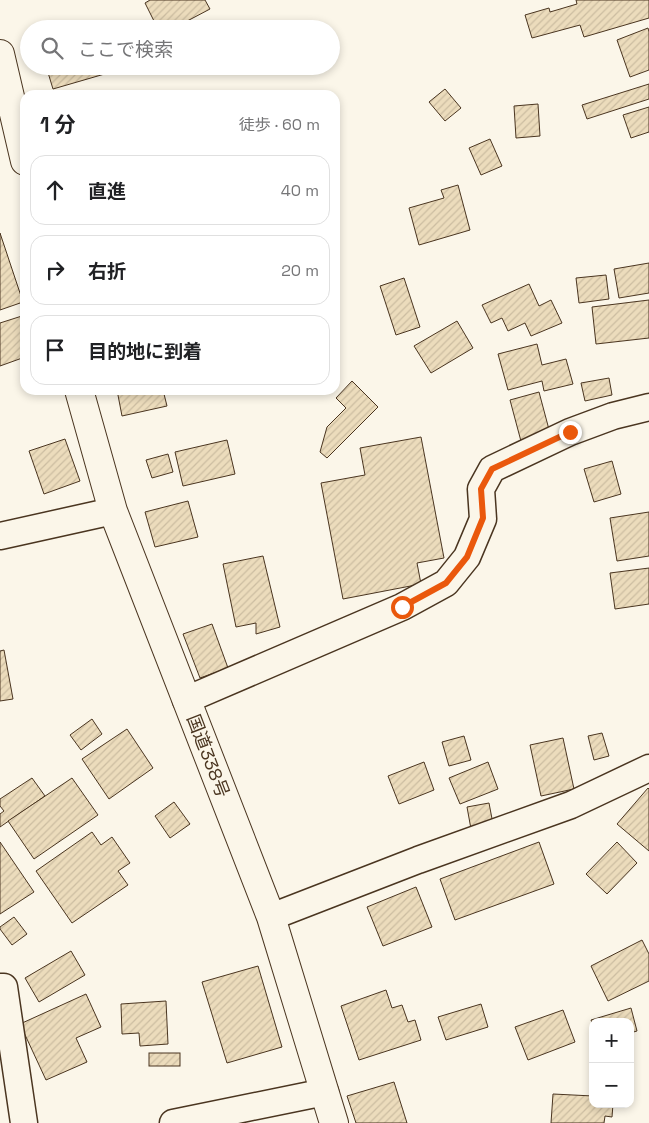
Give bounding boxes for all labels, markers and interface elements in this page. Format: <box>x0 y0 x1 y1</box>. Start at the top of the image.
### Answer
search box <box>20 20 340 75</box>
icon: search <box>38 34 66 62</box>
text: ここで検索 <box>78 37 173 62</box>
text: 1 分 <box>40 111 76 138</box>
text: 徒歩 · 60 m <box>239 114 320 135</box>
icon: ahead <box>41 176 69 204</box>
text: 直進 <box>88 179 126 204</box>
text: 40 m <box>281 180 319 201</box>
icon: right <box>41 256 69 284</box>
text: 右折 <box>88 259 126 284</box>
text: 20 m <box>281 260 319 281</box>
icon: arrive <box>41 336 69 364</box>
text: 目的地に到着 <box>88 339 202 364</box>
route end <box>559 421 582 444</box>
route start <box>391 596 414 619</box>
street label: 国道338号 <box>182 711 235 801</box>
map controls <box>589 1018 634 1108</box>
button: + <box>589 1018 634 1063</box>
button: − <box>589 1063 634 1108</box>

